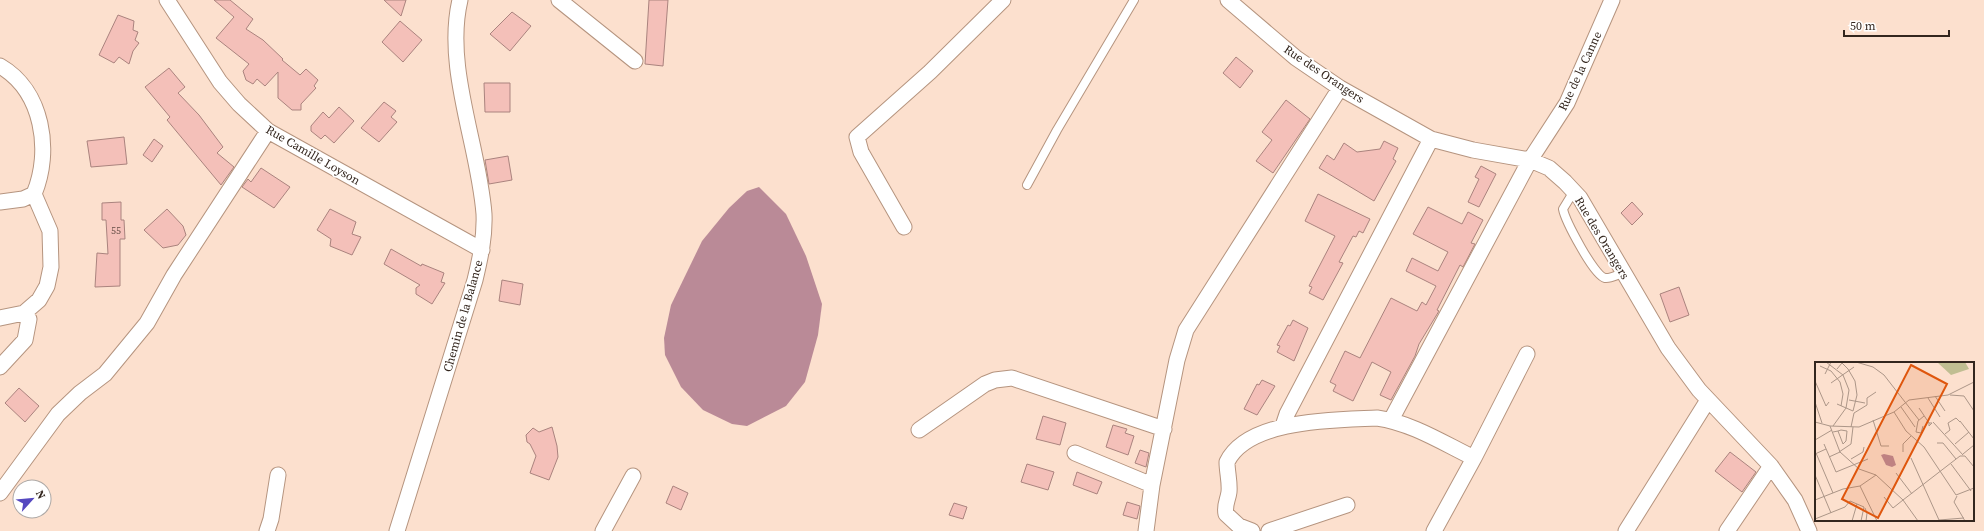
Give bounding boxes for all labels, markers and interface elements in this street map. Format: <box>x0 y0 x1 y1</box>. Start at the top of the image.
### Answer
scale bar <box>1844 12 1949 38</box>
text: 50 m <box>1850 18 1876 34</box>
street label: Rue de la Canne <box>1555 29 1605 113</box>
street label: Rue des Orangers <box>1281 41 1367 107</box>
street label: Rue Camille Loyson <box>263 122 363 188</box>
street label: Rue des Orangers <box>1571 194 1633 282</box>
house number: 55 <box>111 224 121 237</box>
street label: Chemin de la Balance <box>439 258 487 374</box>
inset map <box>1815 362 1974 521</box>
north arrow <box>12 479 52 519</box>
text: N <box>32 488 49 502</box>

